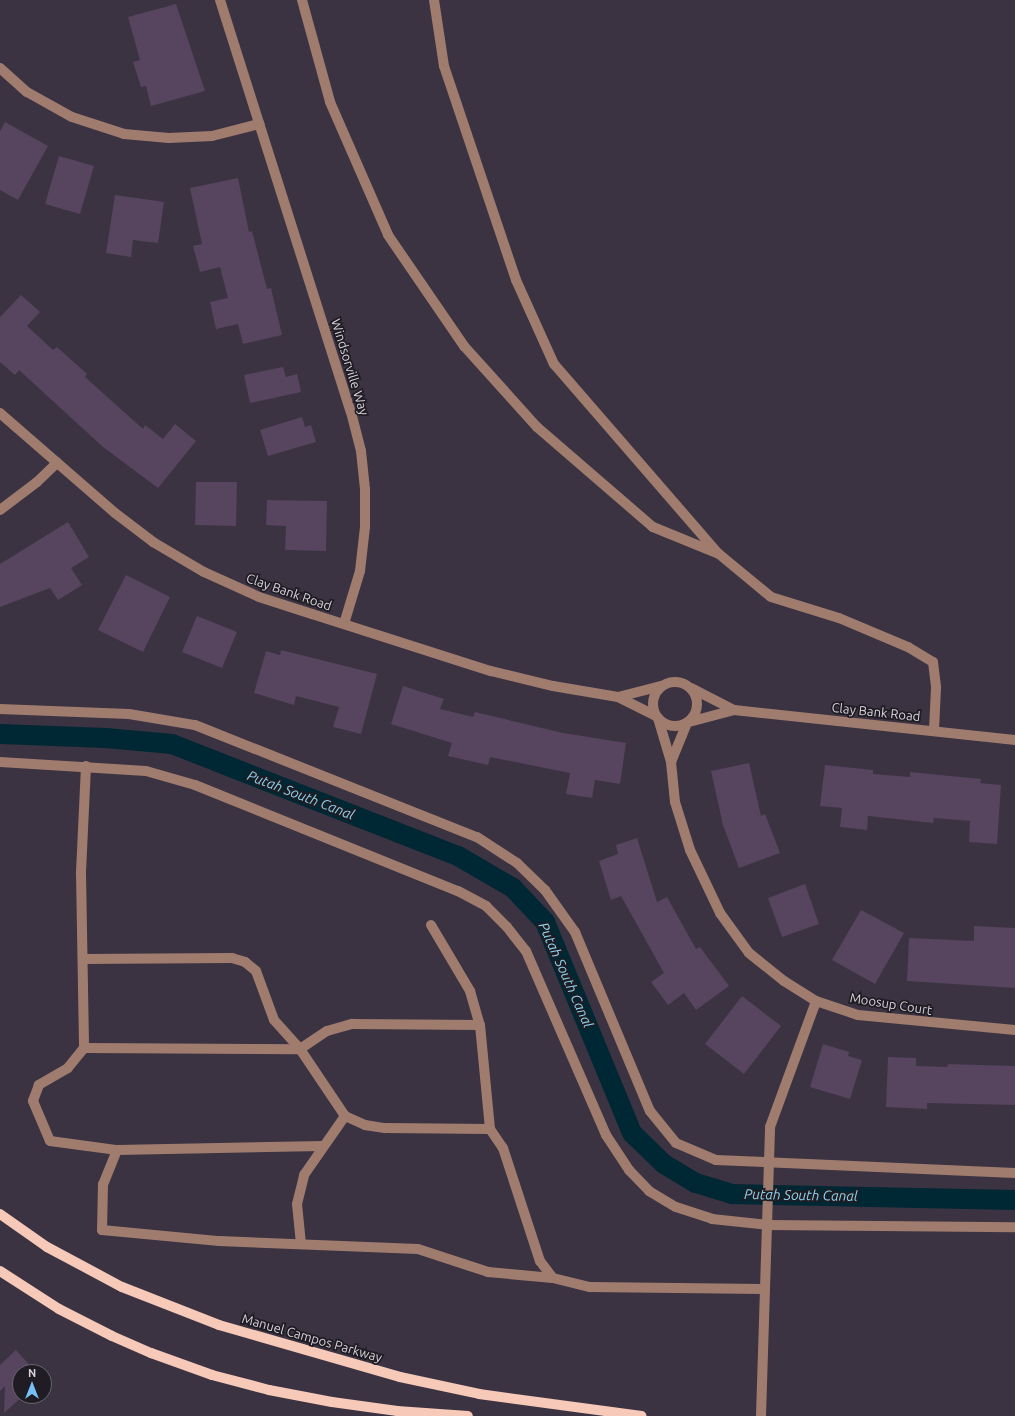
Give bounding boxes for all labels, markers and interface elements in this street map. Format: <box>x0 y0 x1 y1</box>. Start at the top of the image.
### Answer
street label: Windsorville Way <box>328 317 372 417</box>
street label: Clay Bank Road <box>244 570 334 614</box>
street label: Clay Bank Road <box>831 700 921 724</box>
water label: Putah South Canal <box>245 767 357 823</box>
water label: Putah South Canal <box>535 920 597 1030</box>
street label: Moosup Court <box>849 990 933 1018</box>
water label: Putah South Canal <box>744 1186 858 1204</box>
street label: Manuel Campos Parkway <box>240 1311 384 1365</box>
north arrow <box>12 1364 52 1404</box>
text: N <box>28 1367 36 1379</box>

